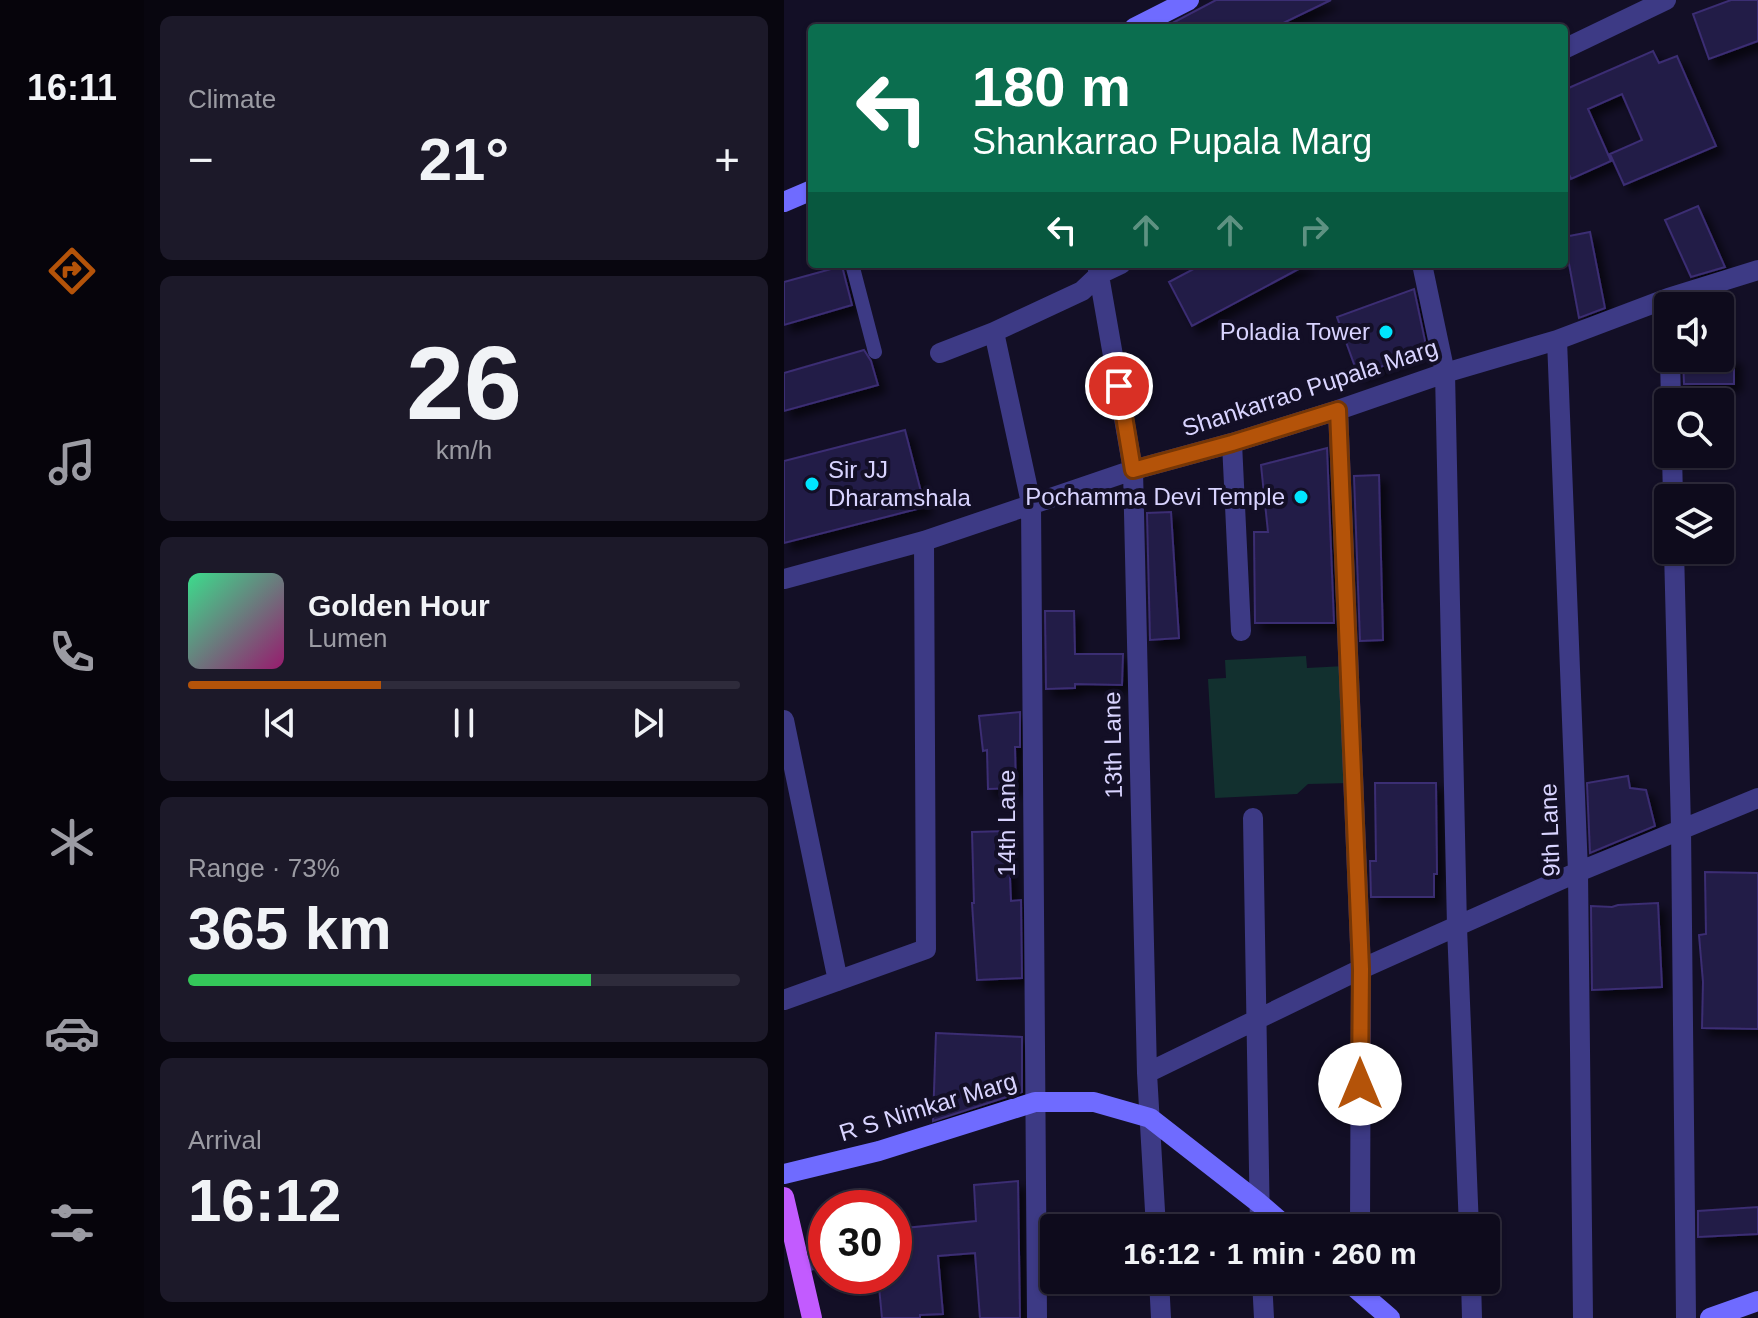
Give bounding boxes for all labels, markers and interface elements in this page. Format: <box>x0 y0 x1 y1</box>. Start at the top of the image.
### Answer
text: 180 m <box>972 55 1131 118</box>
icon: left <box>840 56 944 160</box>
text: 16:11 <box>27 67 117 108</box>
text: Climate <box>188 84 276 114</box>
text: Shankarrao Pupala Marg <box>972 121 1372 162</box>
text: 21° <box>419 126 509 193</box>
text: − <box>188 135 214 184</box>
text: + <box>714 135 740 184</box>
icon: left <box>1040 208 1084 252</box>
icon: ahead <box>1124 208 1168 252</box>
icon: ahead <box>1208 208 1252 252</box>
icon: right <box>1292 208 1336 252</box>
icon: directions <box>44 243 100 299</box>
map controls <box>1654 292 1734 564</box>
button: sound <box>1654 292 1734 372</box>
place label: Poladia Tower <box>1220 318 1370 345</box>
marker: Poladia Tower <box>1377 323 1395 341</box>
text: 26 <box>406 325 522 441</box>
street label: Shankarrao Pupala Marg <box>1179 333 1441 442</box>
pin <box>1085 352 1153 420</box>
icon: arrive <box>1097 364 1141 408</box>
button: search <box>1654 388 1734 468</box>
icon: music <box>44 434 100 490</box>
text: km/h <box>436 435 492 465</box>
place label: Sir JJ Dharamshala <box>828 456 971 511</box>
marker: Sir JJ Dharamshala <box>803 475 821 493</box>
place label: Pochamma Devi Temple <box>1025 483 1285 510</box>
button: layers <box>1654 484 1734 564</box>
marker: Pochamma Devi Temple <box>1292 488 1310 506</box>
text: Golden Hour <box>308 589 490 622</box>
text: Lumen <box>308 623 388 653</box>
icon: phone <box>44 624 100 680</box>
street label: 13th Lane <box>1098 691 1127 799</box>
icon: previous <box>258 701 302 745</box>
icon: pause <box>442 701 486 745</box>
icon: next <box>626 701 670 745</box>
street label: 14th Lane <box>993 770 1020 876</box>
street label: 9th Lane <box>1534 783 1565 877</box>
icon: climate <box>44 814 100 870</box>
text: Range · 73% <box>188 853 340 883</box>
text: 365 km <box>188 895 392 962</box>
icon: car <box>44 1005 100 1061</box>
position arrow <box>1318 1042 1402 1126</box>
street label: R S Nimkar Marg <box>836 1067 1020 1146</box>
text: Arrival <box>188 1125 262 1155</box>
text: 16:12 <box>188 1167 341 1234</box>
speed limit sign: 30 <box>808 1190 912 1294</box>
icon: filters <box>44 1195 100 1251</box>
text: 16:12 · 1 min · 260 m <box>1123 1237 1417 1270</box>

